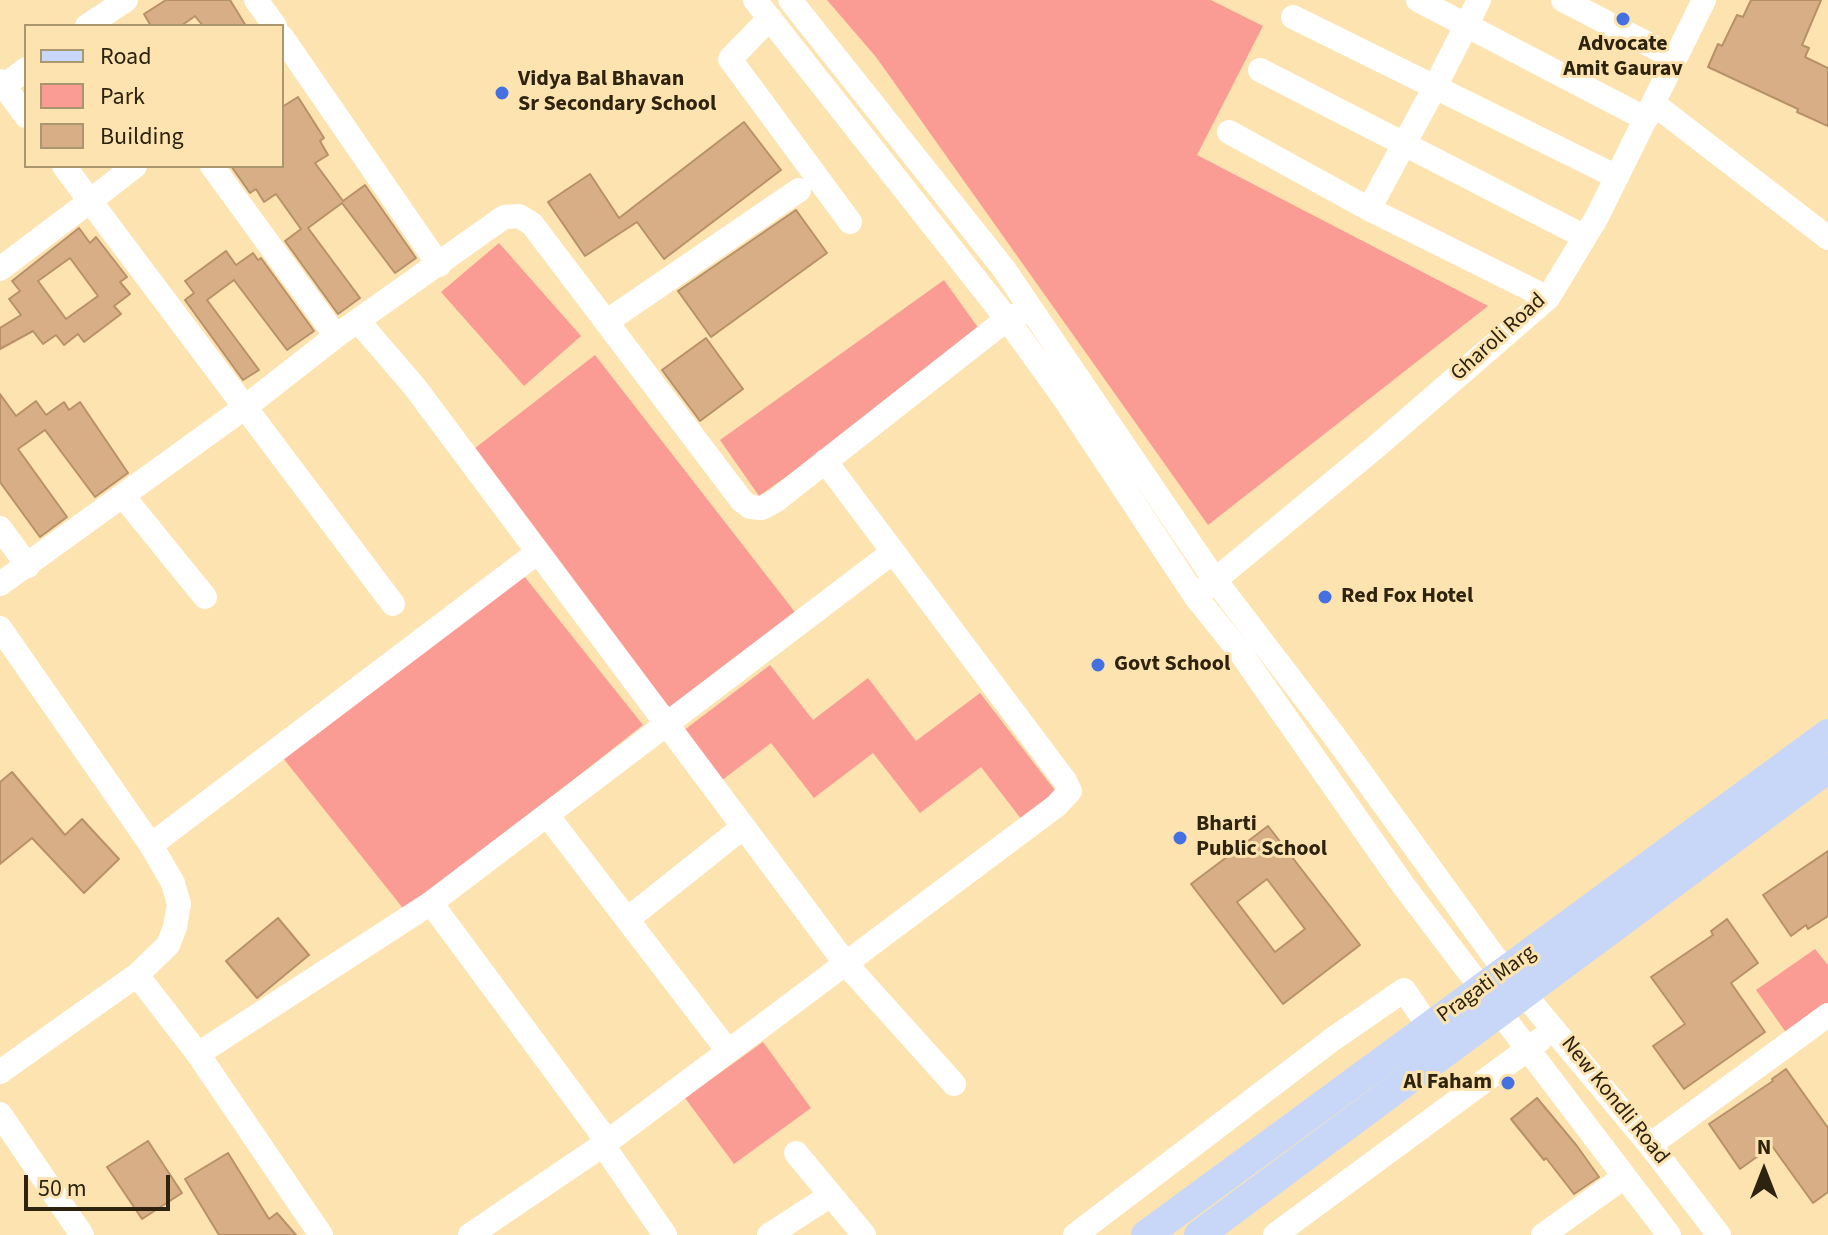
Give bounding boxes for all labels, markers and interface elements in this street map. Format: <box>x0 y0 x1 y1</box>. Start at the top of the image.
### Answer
marker: Advocate Amit Gaurav <box>1614 10 1632 28</box>
legend <box>24 24 284 168</box>
place label: Advocate Amit Gaurav <box>1563 32 1683 84</box>
text: Road <box>100 39 152 74</box>
place label: Vidya Bal Bhavan Sr Secondary School <box>518 67 716 118</box>
text: Park <box>100 79 145 114</box>
marker: Vidya Bal Bhavan Sr Secondary School <box>493 84 511 102</box>
text: Building <box>100 119 184 154</box>
street label: Gharoli Road <box>1446 289 1552 387</box>
place label: Red Fox Hotel <box>1341 584 1473 610</box>
marker: Red Fox Hotel <box>1316 588 1334 606</box>
place label: Govt School <box>1114 652 1230 678</box>
marker: Govt School <box>1089 656 1107 674</box>
place label: Bharti Public School <box>1196 812 1327 864</box>
marker: Bharti Public School <box>1171 829 1189 847</box>
street label: Pragati Marg <box>1433 941 1541 1029</box>
street label: New Kondli Road <box>1554 1032 1674 1170</box>
place label: Al Faham <box>1403 1070 1492 1096</box>
marker: Al Faham <box>1499 1074 1517 1092</box>
north arrow <box>1724 1131 1804 1211</box>
text: N <box>1757 1131 1771 1163</box>
scale bar <box>28 1159 174 1209</box>
text: 50 m <box>38 1171 87 1206</box>

